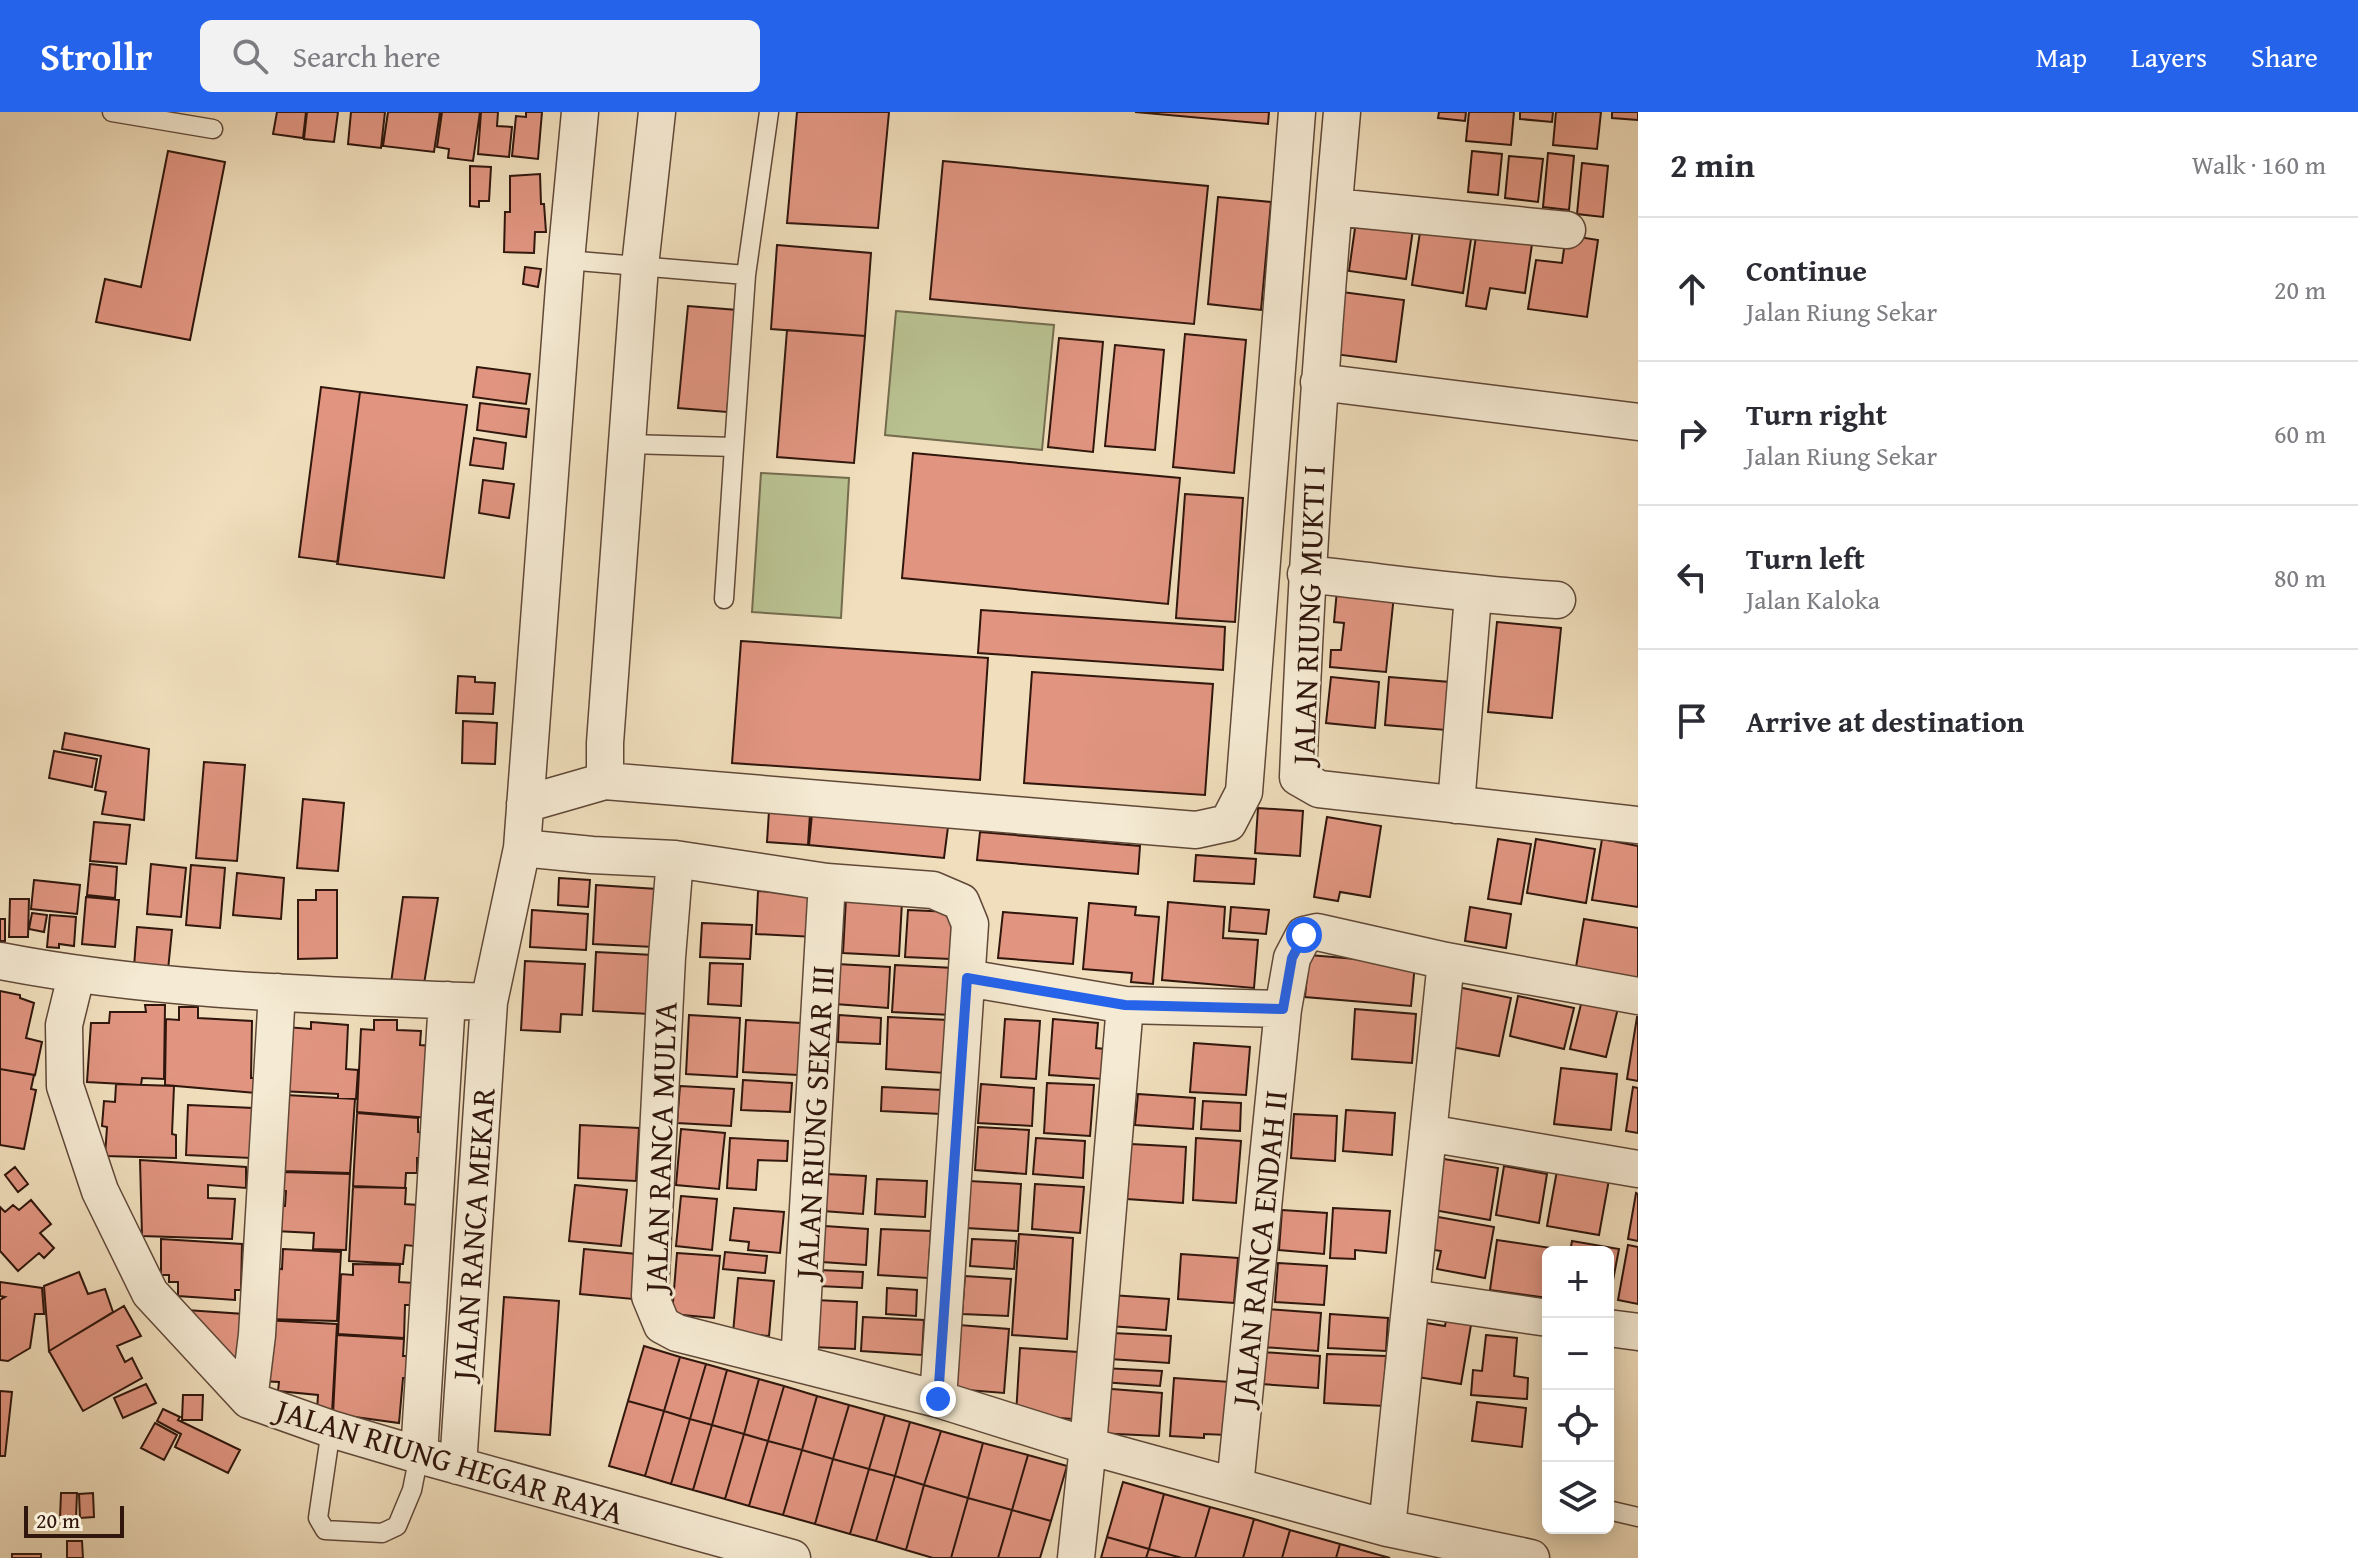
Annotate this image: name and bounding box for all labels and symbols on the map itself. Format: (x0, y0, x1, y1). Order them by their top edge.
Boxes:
street label: JALAN RIUNG MUKTI I (1279, 464, 1337, 769)
route start (1286, 917, 1322, 953)
street label: JALAN RIUNG SEKAR III (782, 964, 846, 1284)
street label: JALAN RANCA MULYA (631, 1000, 689, 1297)
street label: JALAN RANCA MEKAR (439, 1085, 507, 1386)
street label: JALAN RANCA ENDAH II (1219, 1088, 1299, 1412)
route end (920, 1381, 956, 1417)
street label: JALAN RIUNG HEGAR RAYA (267, 1385, 630, 1536)
scale bar (24, 1502, 124, 1538)

